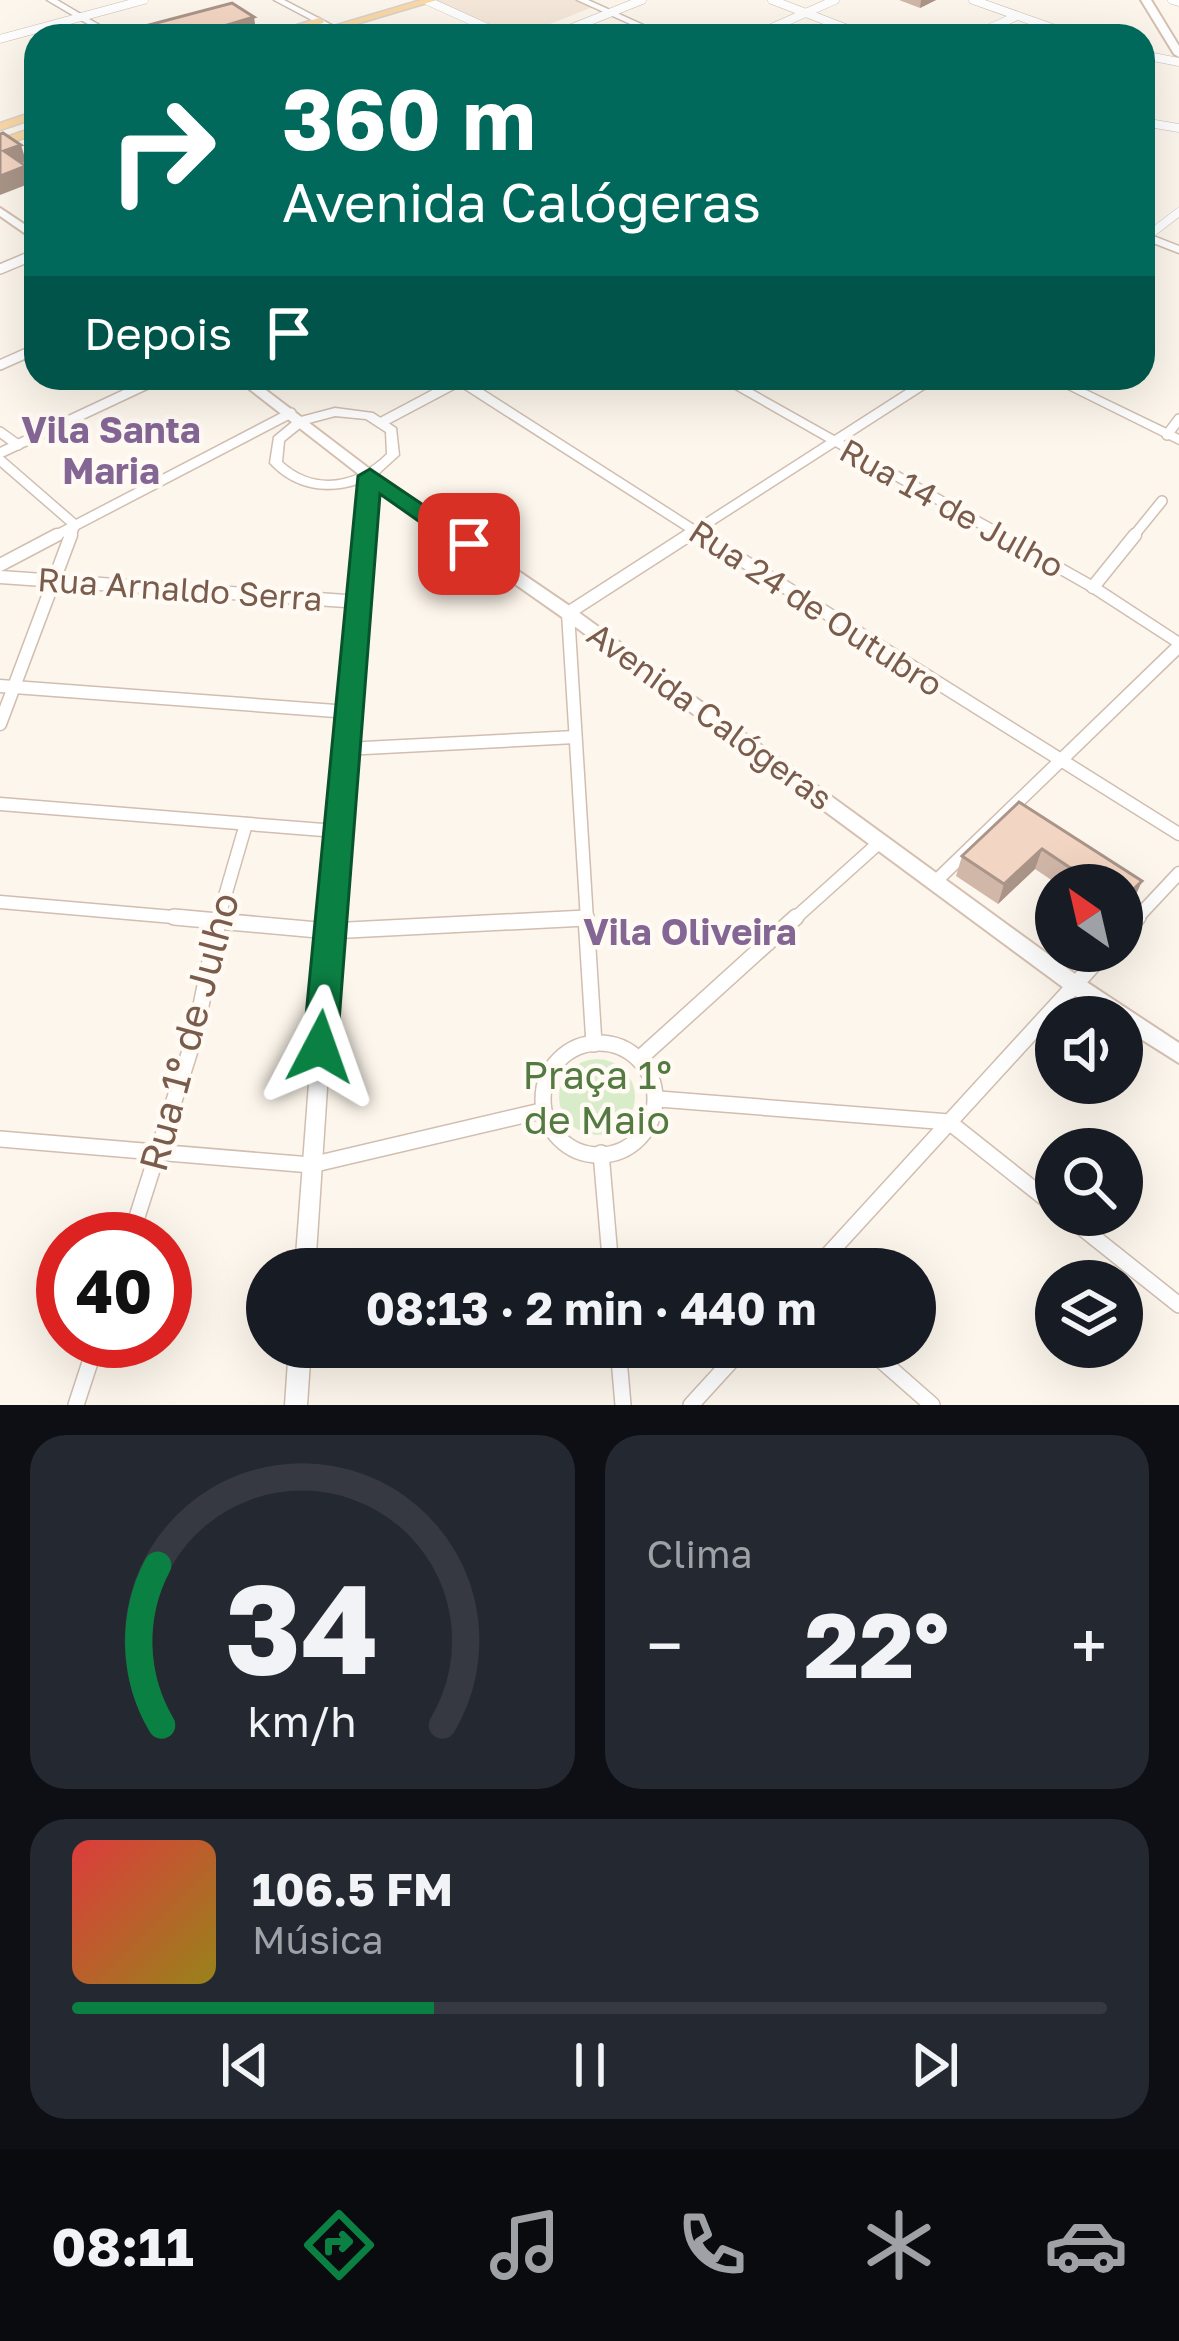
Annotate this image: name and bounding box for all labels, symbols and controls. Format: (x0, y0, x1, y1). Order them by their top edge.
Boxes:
text: 360 m (282, 68, 536, 168)
icon: right (84, 72, 240, 228)
text: Avenida Calógeras (282, 169, 761, 234)
icon: arrive (256, 300, 322, 366)
text: Depois (84, 306, 232, 360)
district label: Vila Santa Maria (21, 408, 201, 492)
street label: Rua 14 de Julho (834, 430, 1071, 585)
pin (418, 493, 520, 595)
icon: arrive (436, 511, 502, 577)
street label: Rua 24 de Outubro (682, 511, 950, 704)
street label: Rua Arnaldo Serra (36, 559, 324, 618)
street label: Avenida Calógeras (580, 614, 840, 817)
north arrow (1035, 864, 1143, 972)
map controls (1035, 864, 1143, 1368)
street label: Rua 1º de Julho (129, 888, 248, 1176)
district label: Vila Oliveira (583, 910, 797, 953)
position arrow (257, 984, 383, 1110)
button: sound (1035, 996, 1143, 1104)
park label: Praça 1º de Maio (522, 1051, 672, 1143)
button: search (1035, 1128, 1143, 1236)
speed limit sign: 40 (36, 1212, 192, 1368)
button: layers (1035, 1260, 1143, 1368)
text: 08:13 · 2 min · 440 m (366, 1281, 816, 1335)
text: Clima (647, 1530, 753, 1577)
text: 34 (225, 1552, 379, 1701)
text: 22° (804, 1590, 949, 1698)
text: − (647, 1605, 683, 1685)
text: + (1071, 1605, 1107, 1685)
text: km/h (248, 1695, 357, 1746)
text: 106.5 FM (252, 1862, 453, 1916)
text: Música (252, 1916, 384, 1963)
icon: previous (212, 2032, 278, 2098)
icon: pause (557, 2032, 623, 2098)
icon: next (902, 2032, 968, 2098)
icon: directions (297, 2203, 381, 2287)
icon: music (483, 2203, 567, 2287)
icon: phone (670, 2203, 754, 2287)
icon: climate (857, 2203, 941, 2287)
icon: car (1044, 2203, 1128, 2287)
text: 08:11 (51, 2213, 194, 2278)

